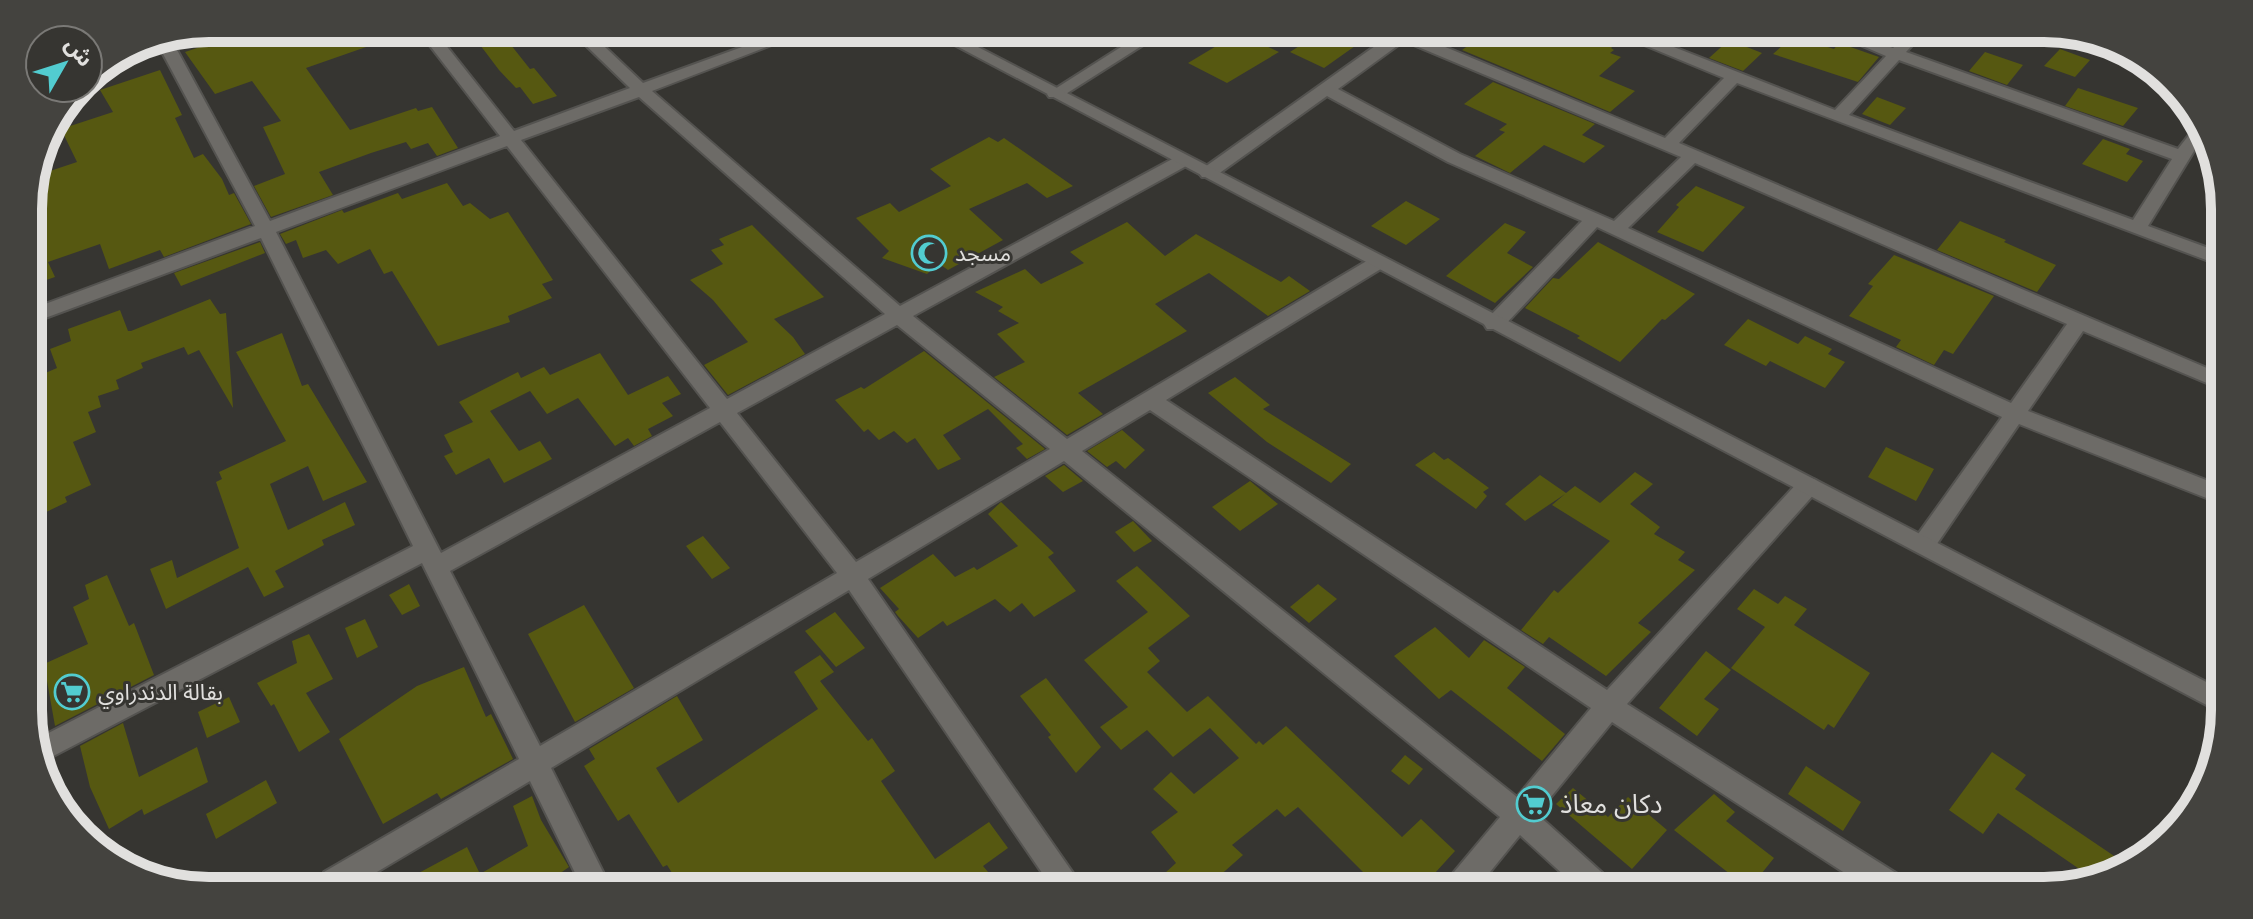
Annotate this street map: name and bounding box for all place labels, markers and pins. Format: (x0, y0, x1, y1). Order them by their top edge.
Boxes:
mosque icon: مسجد (910, 234, 948, 272)
place label: مسجد (955, 237, 1011, 267)
supermarket icon: بقالة الدندراوي (53, 673, 91, 711)
place label: بقالة الدندراوي (98, 676, 223, 709)
supermarket icon: دكان معاذ (1515, 785, 1553, 823)
place label: دكان معاذ (1560, 785, 1662, 821)

